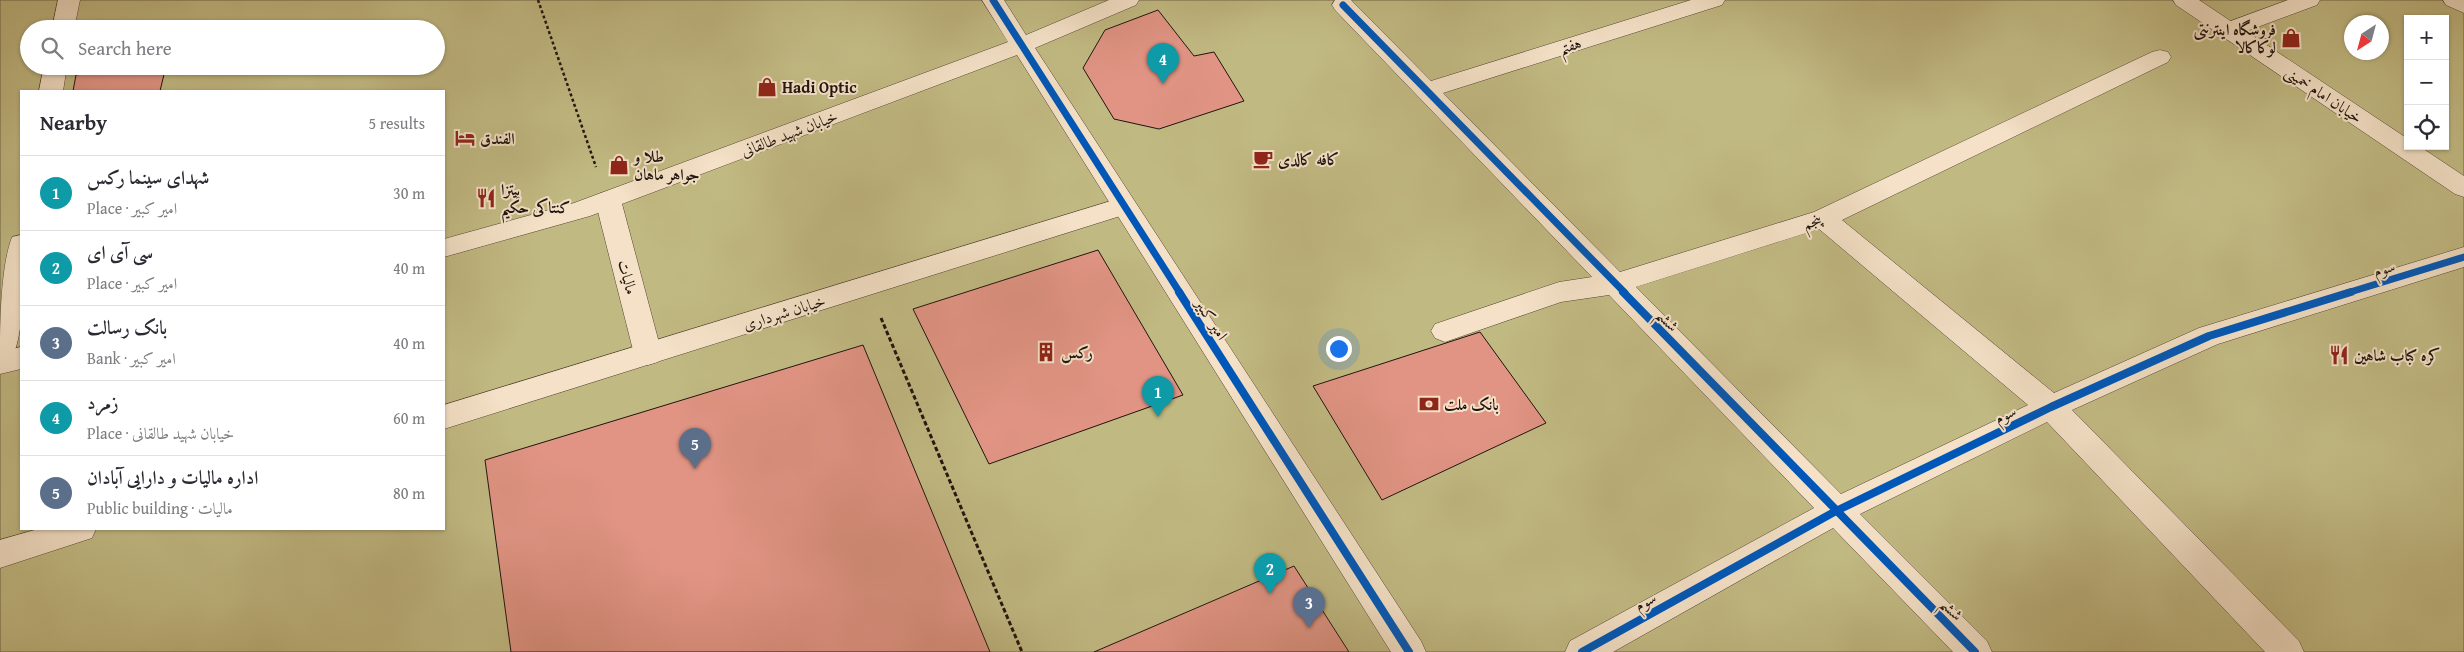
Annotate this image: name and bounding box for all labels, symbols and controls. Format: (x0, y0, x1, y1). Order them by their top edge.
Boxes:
north arrow (2344, 15, 2389, 60)
map controls (2404, 15, 2449, 150)
button: + (2404, 15, 2449, 60)
place label: فروشگاه اینترنتی لوکاکالا (2193, 17, 2276, 59)
search box (20, 20, 445, 75)
shop icon: فروشگاه اینترنتی لوکاکالا (2280, 27, 2302, 49)
street label: هفتم (1556, 30, 1586, 65)
icon: search (38, 34, 66, 62)
text: Search here (78, 34, 172, 62)
pin: 4 (1147, 43, 1179, 84)
street label: خیابان امام خمینی (2279, 59, 2368, 131)
button: − (2404, 60, 2449, 105)
place label: Hadi Optic (782, 75, 857, 99)
shop icon: Hadi Optic (756, 76, 778, 98)
street label: خیابان شهيد طالقانی (737, 103, 841, 163)
button: locate (2404, 105, 2449, 150)
text: Nearby (40, 107, 107, 138)
text: 5 results (368, 111, 425, 135)
place label: الفندق (480, 126, 515, 150)
hotel icon: الفندق (454, 127, 476, 149)
place label: طلا و جواهر ماهان (632, 144, 700, 186)
place label: کافه کالدی (1278, 147, 1339, 171)
cafe icon: کافه کالدی (1252, 148, 1274, 170)
shop icon: طلا و جواهر ماهان (608, 154, 630, 176)
text: شهدای سینما رکس (87, 163, 209, 191)
place label: پیتزا کنتاکی حکیم (501, 177, 570, 224)
text: 1 (52, 181, 60, 205)
text: 30 m (393, 181, 425, 205)
restaurant icon: پیتزا کنتاکی حکیم (475, 187, 497, 209)
text: Place · امیر کبیر (87, 196, 177, 220)
street label: پنجم (1799, 206, 1828, 239)
text: سی آی ای (87, 238, 153, 266)
street label: سوم (2370, 253, 2399, 286)
text: 2 (52, 256, 60, 280)
text: 40 m (393, 256, 425, 280)
street label: مالیات (612, 257, 644, 297)
text: Place · امیر کبیر (87, 271, 177, 295)
street label: خیابان شهرداری (740, 288, 828, 336)
street label: امیر کبیر (1189, 292, 1234, 345)
street label: ششم (1647, 303, 1685, 341)
text: بانک رسالت (87, 313, 167, 341)
text: 3 (52, 331, 60, 355)
text: 40 m (393, 331, 425, 355)
your location (1326, 336, 1352, 362)
place label: رکس (1061, 340, 1093, 364)
building icon: رکس (1035, 341, 1057, 363)
place label: کره کباب شاهین (2354, 343, 2440, 367)
restaurant icon: کره کباب شاهین (2328, 344, 2350, 366)
text: Bank · امیر کبیر (87, 346, 176, 370)
pin: 1 (1142, 376, 1174, 417)
text: زمرد (87, 388, 119, 416)
place label: بانک ملت (1444, 392, 1499, 416)
bank icon: بانک ملت (1418, 393, 1440, 415)
street label: سوم (1990, 398, 2021, 432)
text: 4 (52, 406, 60, 430)
text: 60 m (393, 406, 425, 430)
text: Place · خیابان شهيد طالقانی (87, 421, 234, 445)
pin: 5 (679, 428, 711, 469)
text: اداره مالیات و دارایی آبادان (87, 463, 258, 491)
text: 5 (52, 481, 60, 505)
text: 80 m (393, 481, 425, 505)
text: Public building · مالیات (87, 496, 233, 520)
pin: 2 (1254, 553, 1286, 594)
street label: سوم (1630, 585, 1662, 619)
pin: 3 (1293, 587, 1325, 628)
street label: ششم (1931, 592, 1969, 630)

